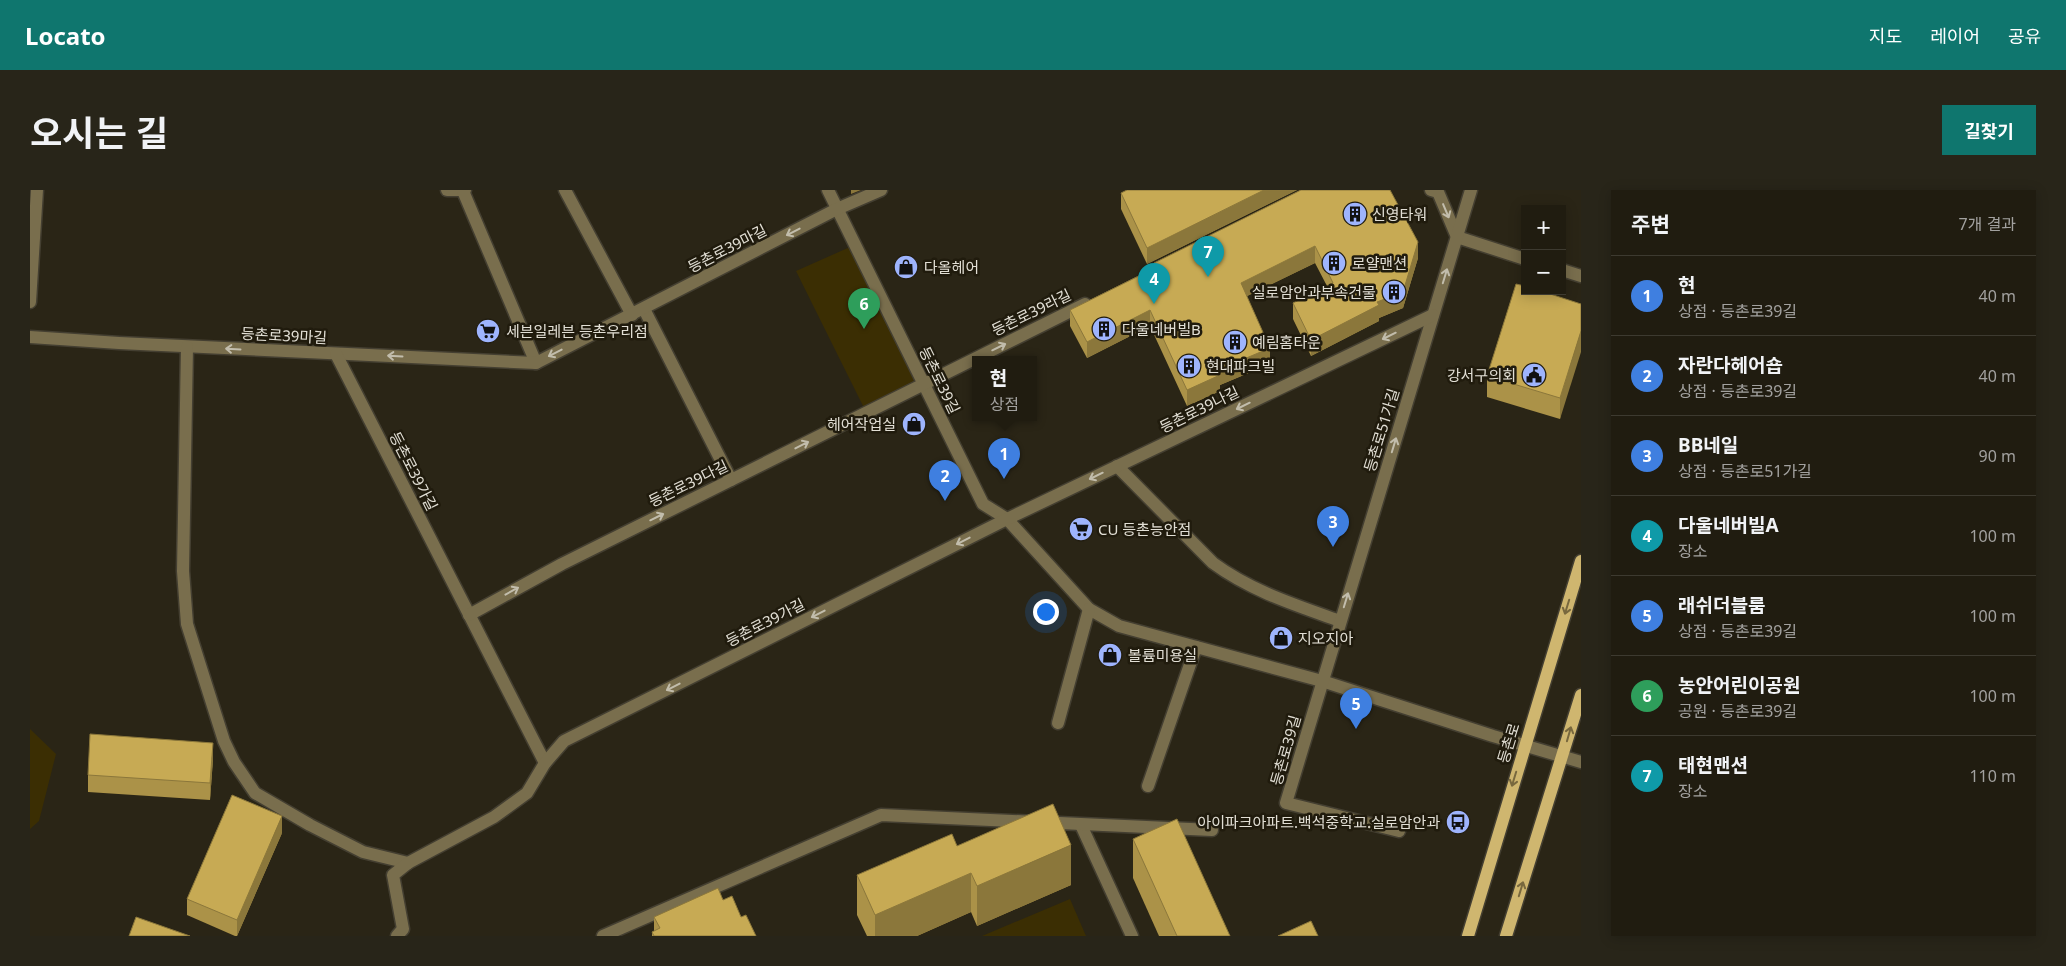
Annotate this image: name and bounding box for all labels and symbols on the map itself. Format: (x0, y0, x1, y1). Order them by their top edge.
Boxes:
building icon: 신영타워 (1342, 201, 1368, 227)
one-way arrow (1441, 203, 1451, 218)
place label: 신영타워 (1372, 204, 1427, 224)
street label: 등촌로39마길 (684, 220, 770, 276)
one-way arrow (786, 227, 801, 237)
pin: 7 (1192, 236, 1224, 277)
building icon: 로얄맨션 (1321, 250, 1347, 276)
place label: 로얄맨션 (1352, 253, 1407, 273)
shop icon: 다올헤어 (893, 254, 919, 280)
place label: 다올헤어 (924, 257, 979, 277)
pin: 4 (1138, 263, 1170, 304)
one-way arrow (1441, 269, 1450, 285)
building icon: 실로암안과부속건물 (1381, 279, 1407, 305)
place label: 실로암안과부속건물 (1252, 282, 1376, 302)
street label: 등촌로39라길 (988, 284, 1074, 340)
pin: 6 (848, 288, 880, 329)
building icon: 다울네버빌B (1091, 316, 1117, 342)
supermarket icon: 세븐일레븐 등촌우리점 (475, 318, 501, 344)
place label: 다울네버빌B (1122, 319, 1201, 339)
place label: 세븐일레븐 등촌우리점 (506, 321, 648, 341)
street label: 등촌로39마길 (240, 323, 328, 347)
building icon: 예림홈타운 (1222, 329, 1248, 355)
place label: 예림홈타운 (1252, 332, 1321, 352)
one-way arrow (1382, 332, 1397, 341)
one-way arrow (991, 342, 1006, 352)
street label: 등촌로39길 (915, 343, 965, 417)
one-way arrow (225, 344, 241, 353)
one-way arrow (548, 349, 563, 358)
one-way arrow (387, 352, 403, 361)
building icon: 현대파크빌 (1176, 353, 1202, 379)
place label: 현대파크빌 (1206, 356, 1275, 376)
public building icon: 강서구의회 (1521, 362, 1547, 388)
place label: 강서구의회 (1447, 365, 1516, 385)
street label: 등촌로39나길 (1156, 381, 1242, 437)
street label: 등촌로51가길 (1359, 386, 1403, 474)
one-way arrow (1236, 402, 1251, 411)
shop icon: 헤어작업실 (901, 411, 927, 437)
place label: 헤어작업실 (827, 414, 896, 434)
street label: 등촌로39가길 (386, 428, 442, 514)
one-way arrow (1389, 437, 1399, 453)
pin: 1 (988, 438, 1020, 479)
one-way arrow (794, 440, 809, 449)
street label: 등촌로39다길 (645, 455, 731, 511)
pin: 2 (929, 460, 961, 501)
one-way arrow (1089, 472, 1104, 482)
pin: 3 (1317, 506, 1349, 547)
one-way arrow (649, 512, 664, 522)
supermarket icon: CU 등촌능안점 (1068, 516, 1094, 542)
place label: CU 등촌능안점 (1098, 519, 1191, 539)
one-way arrow (956, 537, 971, 546)
one-way arrow (504, 586, 519, 596)
one-way arrow (1342, 593, 1352, 609)
street label: 등촌로39가길 (722, 594, 808, 650)
your location (1033, 599, 1059, 625)
one-way arrow (1561, 599, 1571, 615)
one-way arrow (811, 610, 826, 619)
shop icon: 지오지아 (1268, 625, 1294, 651)
place label: 지오지아 (1298, 628, 1353, 648)
shop icon: 볼륨미용실 (1097, 642, 1123, 668)
place label: 볼륨미용실 (1128, 645, 1197, 665)
one-way arrow (665, 682, 680, 692)
pin: 5 (1340, 688, 1372, 729)
street label: 등촌로39길 (1265, 712, 1305, 788)
street label: 등촌로 (1492, 720, 1524, 766)
one-way arrow (1565, 727, 1575, 743)
one-way arrow (1509, 771, 1519, 787)
bus stop icon: 아이파크아파트.백석중학교.실로암안과 (1445, 809, 1471, 835)
place label: 아이파크아파트.백석중학교.실로암안과 (1197, 812, 1440, 832)
one-way arrow (1517, 882, 1526, 898)

